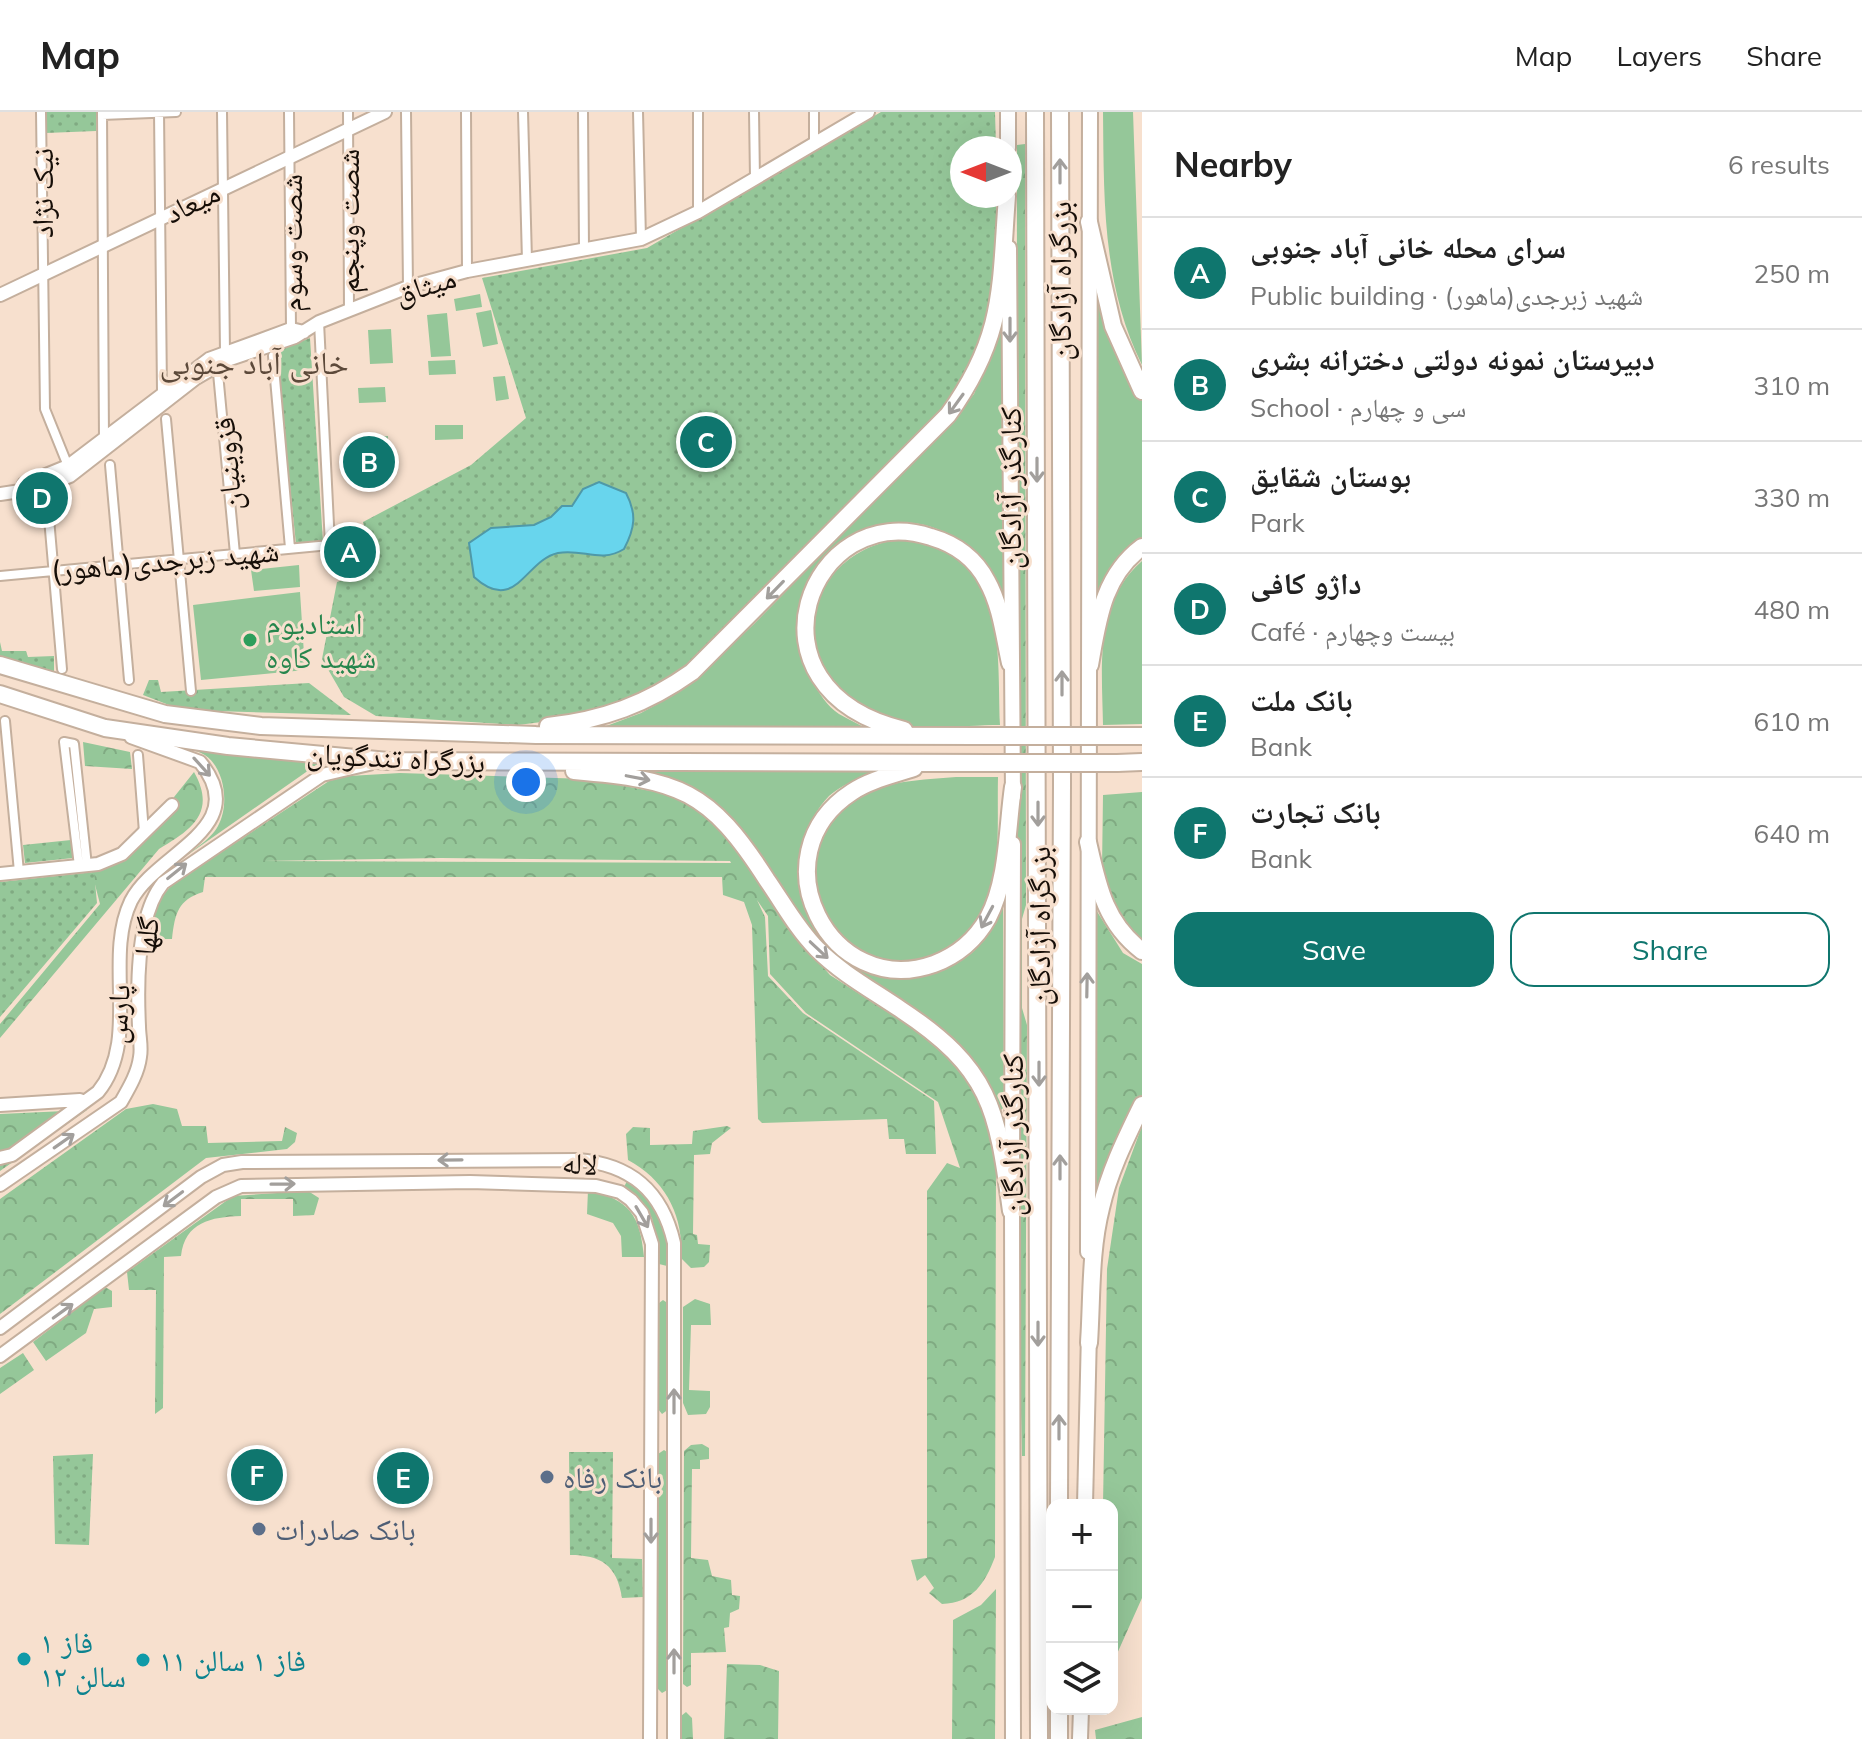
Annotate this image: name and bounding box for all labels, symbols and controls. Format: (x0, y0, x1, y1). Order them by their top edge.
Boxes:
text: Map (40, 31, 120, 79)
text: Map (1515, 38, 1572, 73)
text: Layers (1616, 38, 1702, 73)
text: Share (1746, 38, 1822, 73)
north arrow (950, 136, 1022, 208)
text: Nearby (1174, 143, 1292, 186)
street label: نیک نژاد (23, 148, 61, 238)
text: 6 results (1728, 148, 1830, 181)
street label: شصت وپنجم (329, 149, 369, 293)
one-way arrow (1052, 158, 1068, 185)
street label: میعاد (158, 172, 226, 232)
street label: شصت وسوم (272, 174, 311, 312)
street label: بزرگراه آزادگان (1041, 201, 1079, 361)
text: سرای محله خانی آباد جنوبی (1250, 228, 1566, 266)
text: A (1190, 257, 1210, 290)
text: 250 m (1754, 257, 1830, 290)
street label: میثاق (390, 258, 460, 312)
text: Public building · شهید زبرجدی(ماهور) (1250, 279, 1643, 312)
one-way arrow (1002, 316, 1018, 343)
text: دبیرستان نمونه دولتی دخترانه بشری (1250, 340, 1655, 378)
district label: خانی آباد جنوبی (159, 342, 349, 383)
text: B (1191, 369, 1209, 402)
text: 310 m (1754, 369, 1830, 402)
text: School · سی و چهارم (1250, 391, 1466, 424)
one-way arrow (948, 392, 964, 414)
street label: کنارگذر آزادگان (991, 407, 1029, 569)
pin: C (680, 412, 732, 472)
street label: قزوینیان (204, 416, 250, 512)
pin: B (343, 432, 395, 492)
one-way arrow (1029, 456, 1045, 483)
text: بوستان شقایق (1250, 457, 1411, 495)
pin: D (16, 468, 68, 528)
text: C (1191, 481, 1209, 514)
text: 330 m (1754, 481, 1830, 514)
text: Park (1250, 506, 1305, 539)
pin: A (324, 522, 376, 582)
street label: شهید زبرجدی(ماهور) (49, 531, 281, 589)
text: داژو کافی (1250, 564, 1361, 602)
one-way arrow (766, 580, 785, 600)
text: D (1190, 593, 1210, 626)
text: 480 m (1754, 593, 1830, 626)
place label: استادیوم شهید کاوه (266, 604, 376, 676)
text: Café · بیست وچهارم (1250, 615, 1455, 648)
marker: استادیوم شهید کاوه (241, 631, 259, 649)
one-way arrow (1054, 670, 1070, 697)
text: بانک ملت (1250, 681, 1352, 719)
text: E (1192, 705, 1208, 738)
text: 610 m (1754, 705, 1830, 738)
text: Bank (1250, 730, 1312, 763)
street label: بزرگراه تندگویان (306, 733, 486, 781)
one-way arrow (192, 757, 211, 777)
your location (506, 762, 546, 802)
one-way arrow (625, 771, 650, 786)
text: بانک تجارت (1250, 793, 1381, 831)
one-way arrow (1030, 800, 1046, 827)
text: F (1193, 817, 1207, 850)
text: 640 m (1754, 817, 1830, 850)
text: Bank (1250, 842, 1312, 875)
street label: بزرگراه آزادگان (1020, 846, 1058, 1006)
one-way arrow (166, 862, 187, 880)
one-way arrow (978, 905, 994, 929)
button: Save (1174, 912, 1494, 987)
button: Share (1510, 912, 1830, 987)
street label: گلها (125, 914, 167, 958)
one-way arrow (809, 940, 828, 959)
one-way arrow (1079, 972, 1094, 999)
street label: پارس (96, 983, 138, 1045)
street label: کنارگذر آزادگان (993, 1054, 1031, 1216)
one-way arrow (1031, 1060, 1047, 1087)
one-way arrow (53, 1132, 75, 1149)
street label: لاله (561, 1143, 599, 1183)
one-way arrow (437, 1152, 464, 1167)
one-way arrow (1052, 1154, 1068, 1181)
one-way arrow (269, 1176, 296, 1192)
one-way arrow (163, 1190, 184, 1207)
one-way arrow (634, 1205, 650, 1228)
one-way arrow (52, 1302, 73, 1319)
one-way arrow (1030, 1320, 1046, 1347)
one-way arrow (666, 1388, 682, 1415)
one-way arrow (1051, 1414, 1067, 1441)
pin: F (231, 1445, 283, 1505)
pin: E (377, 1448, 429, 1508)
place label: بانک رفاه (563, 1458, 662, 1496)
marker: بانک رفاه (538, 1468, 556, 1486)
map controls (1046, 1499, 1118, 1715)
button: + (1046, 1499, 1118, 1571)
place label: بانک صادرات (275, 1510, 416, 1548)
one-way arrow (643, 1517, 659, 1544)
marker: بانک صادرات (250, 1520, 268, 1538)
button: − (1046, 1571, 1118, 1643)
place label: فاز ۱ سالن ۱۲ (40, 1623, 126, 1695)
place label: فاز ۱ سالن ۱۱ (159, 1641, 306, 1679)
button: layers (1046, 1643, 1118, 1715)
one-way arrow (666, 1648, 682, 1675)
marker: فاز ۱ سالن ۱۲ (15, 1650, 33, 1668)
marker: فاز ۱ سالن ۱۱ (134, 1651, 152, 1669)

